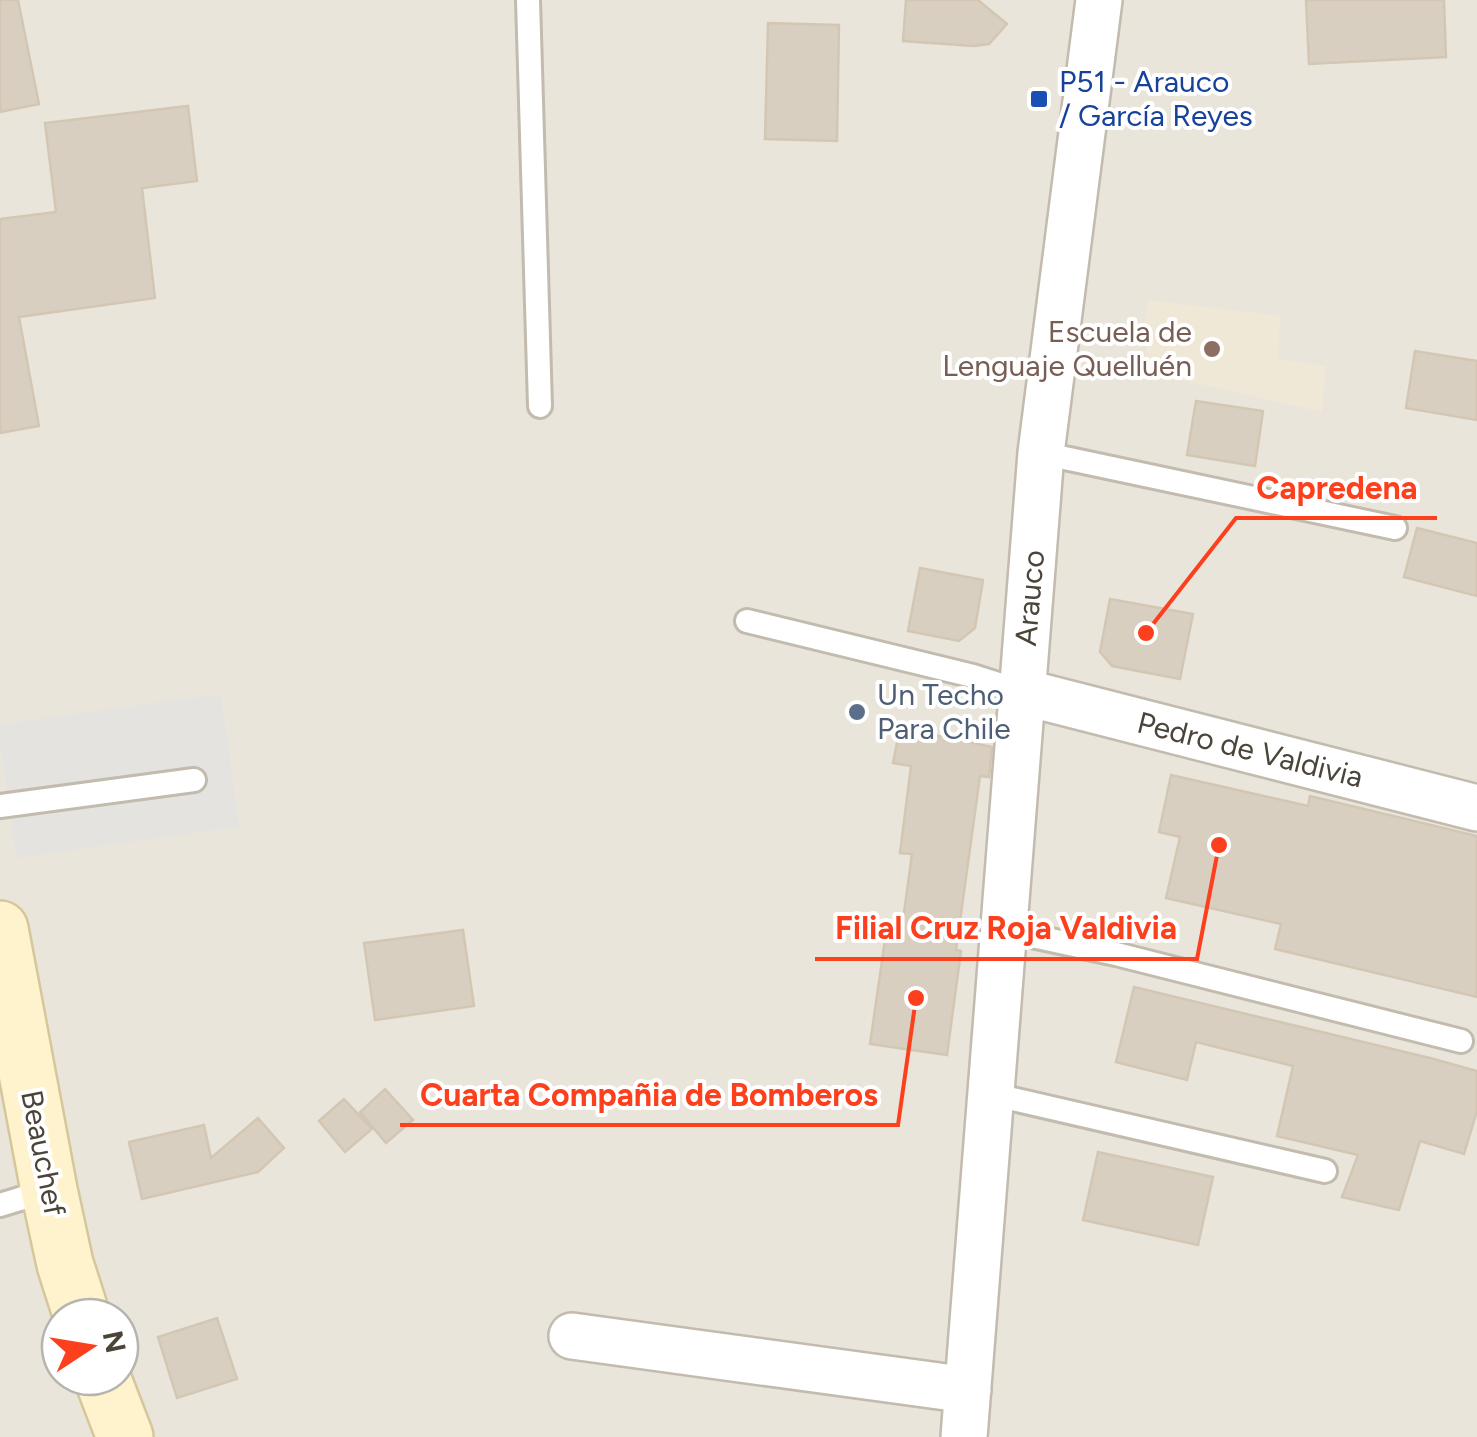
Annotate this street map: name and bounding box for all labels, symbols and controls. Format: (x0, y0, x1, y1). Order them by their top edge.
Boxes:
place label: P51 - Arauco / García Reyes (1059, 63, 1253, 134)
marker: P51 - Arauco / García Reyes (1028, 88, 1050, 110)
place label: Escuela de Lenguaje Quelluén (942, 313, 1192, 384)
marker: Escuela de Lenguaje Quelluén (1201, 338, 1223, 360)
callout: Capredena (1236, 456, 1437, 518)
text: Capredena (1256, 469, 1418, 507)
street label: Arauco (1007, 548, 1052, 647)
place label: Un Techo Para Chile (877, 676, 1011, 747)
marker: Un Techo Para Chile (846, 701, 868, 723)
street label: Pedro de Valdivia (1133, 704, 1367, 795)
callout: Filial Cruz Roja Valdivia (815, 897, 1197, 959)
text: Filial Cruz Roja Valdivia (835, 909, 1177, 947)
callout: Cuarta Compañia de Bomberos (400, 1063, 898, 1125)
text: Cuarta Compañia de Bomberos (420, 1076, 878, 1114)
street label: Beauchef (13, 1087, 74, 1219)
north arrow (40, 1297, 140, 1397)
text: N (96, 1328, 133, 1356)

